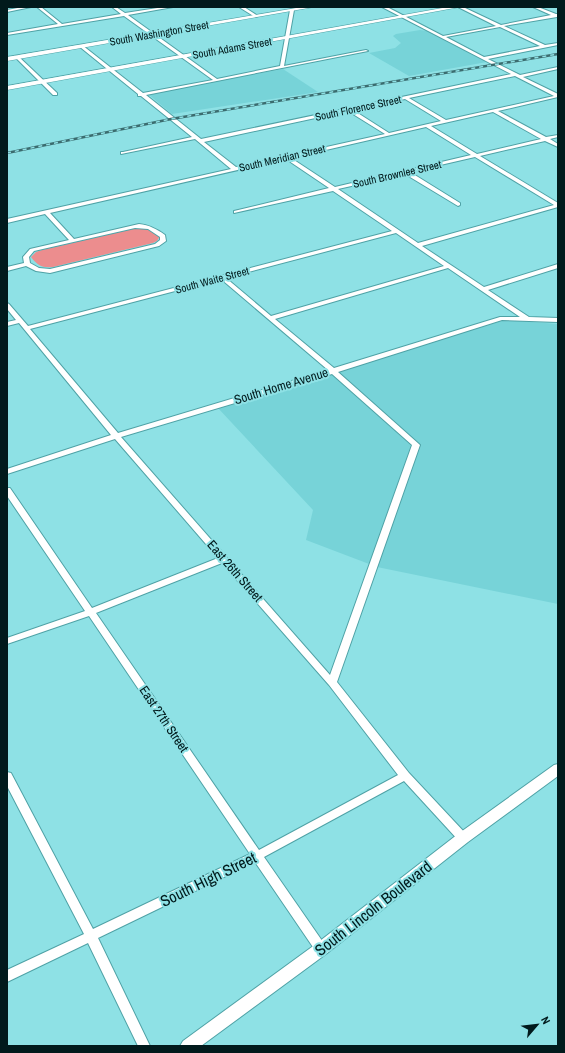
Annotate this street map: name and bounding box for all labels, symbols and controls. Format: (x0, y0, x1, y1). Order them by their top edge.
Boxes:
street label: South Washington Street (108, 17, 210, 49)
street label: South Adams Street (191, 34, 273, 62)
street label: South Florence Street (314, 92, 403, 124)
street label: South Meridian Street (237, 141, 327, 175)
street label: South Brownlee Street (351, 157, 443, 191)
street label: South Waite Street (174, 263, 251, 297)
street label: South Home Avenue (232, 364, 330, 408)
street label: East 26th Street (204, 537, 267, 605)
street label: East 27th Street (136, 683, 192, 755)
street label: South High Street (156, 846, 260, 912)
street label: South Lincoln Boulevard (310, 855, 436, 961)
north arrow (517, 1005, 557, 1045)
text: N (538, 1014, 554, 1026)

